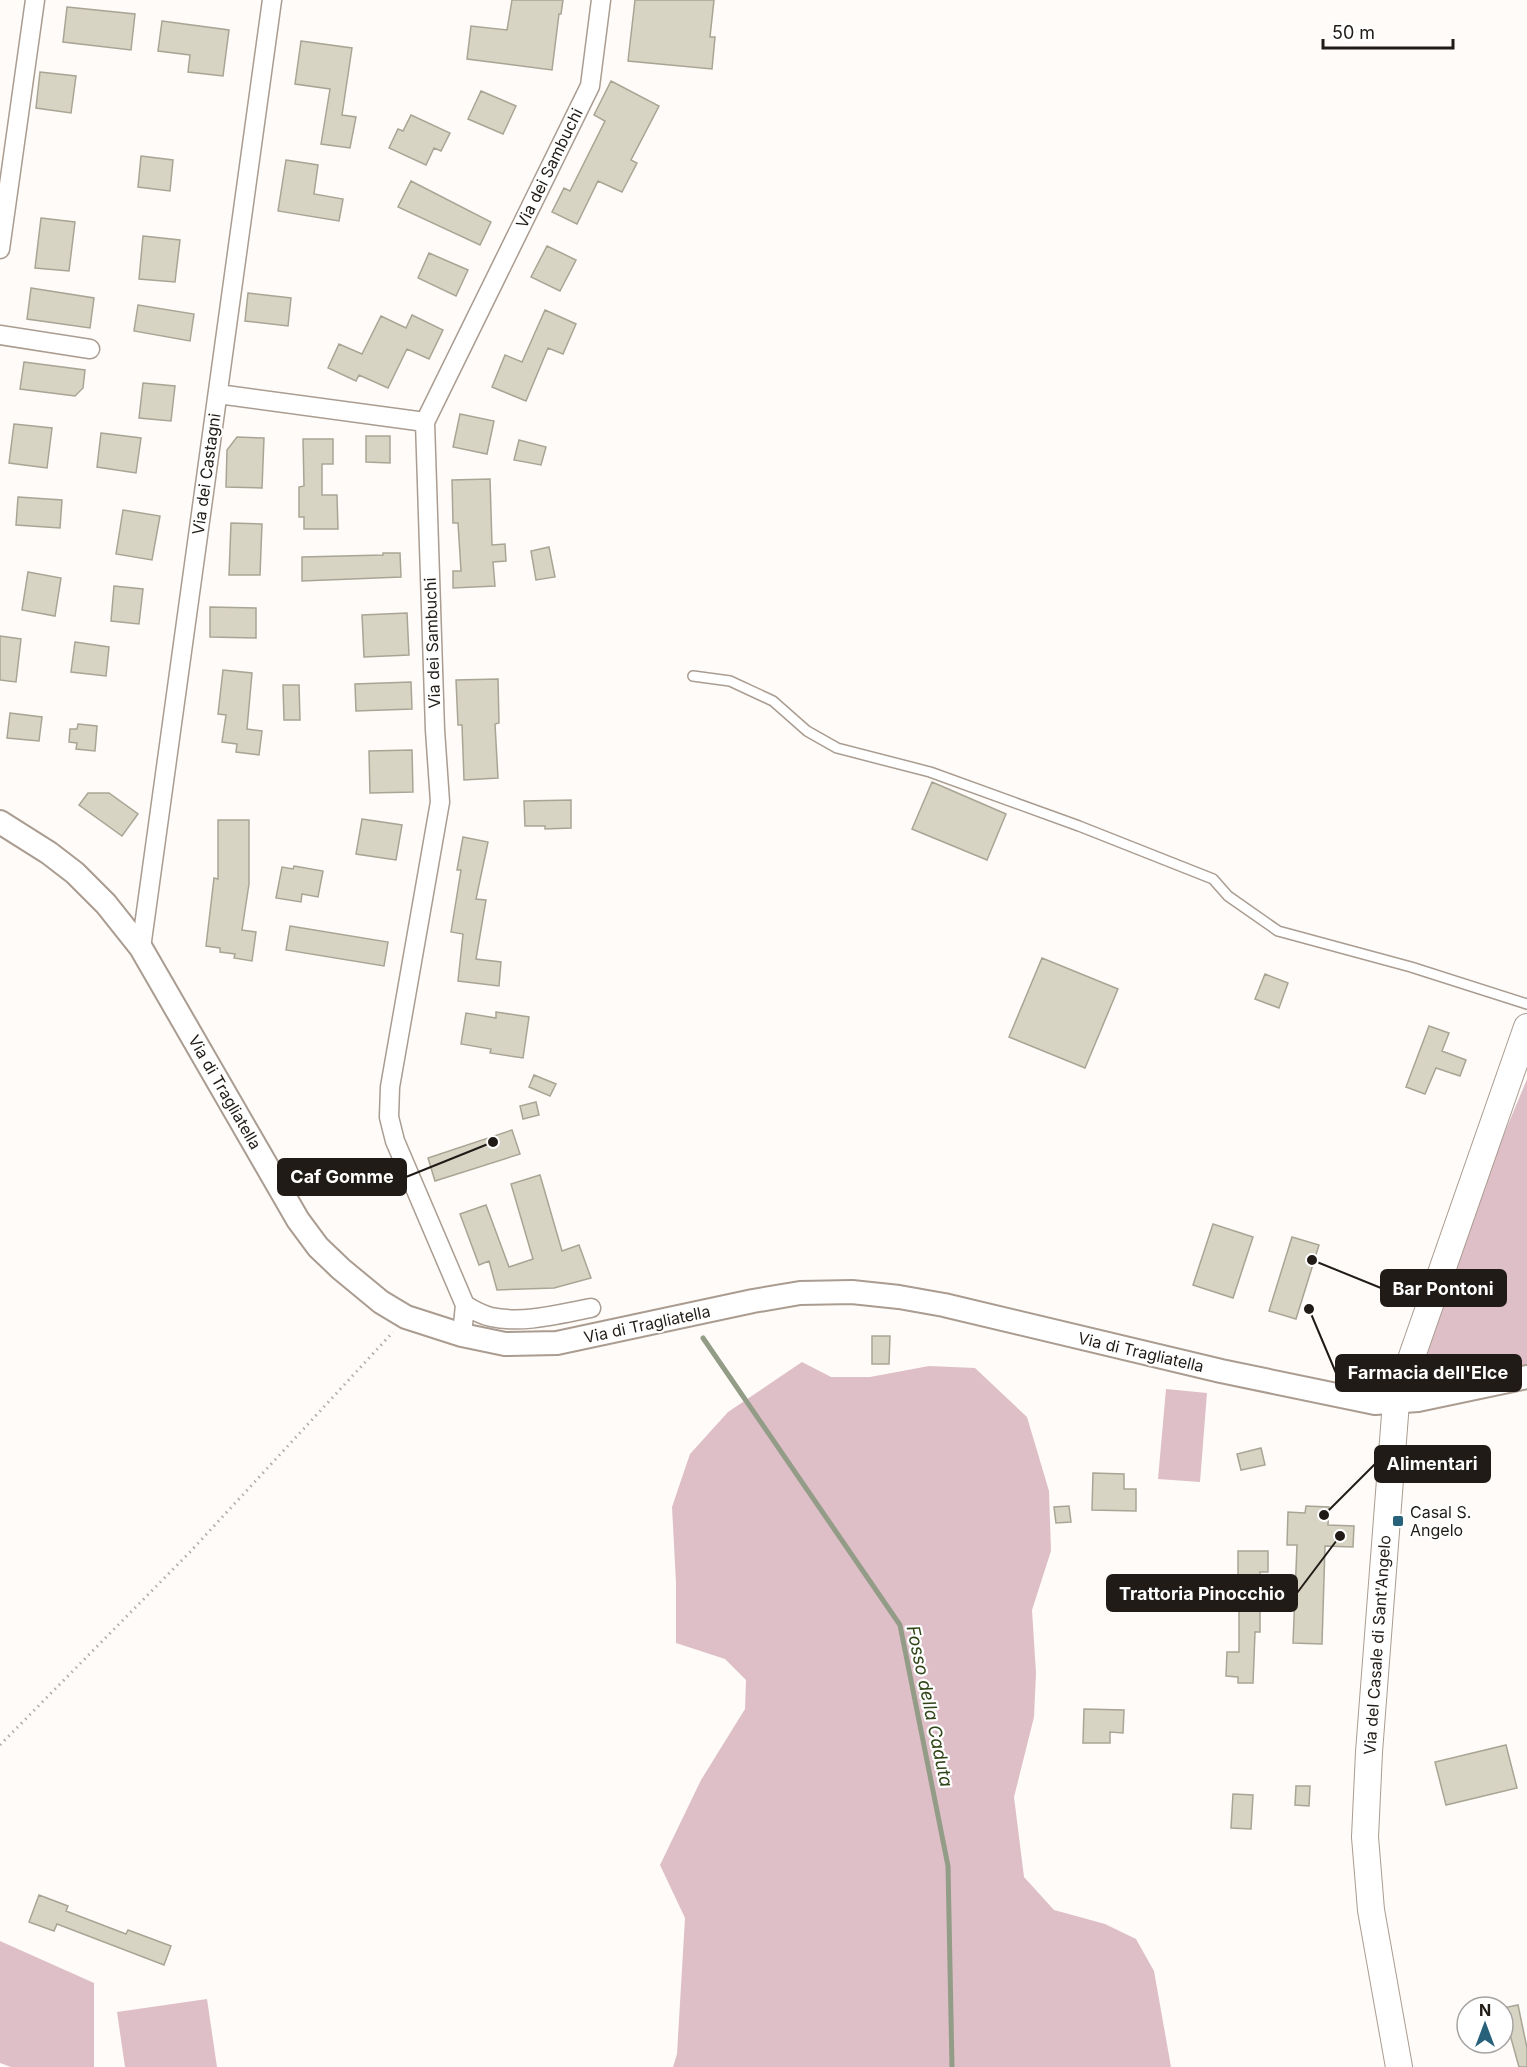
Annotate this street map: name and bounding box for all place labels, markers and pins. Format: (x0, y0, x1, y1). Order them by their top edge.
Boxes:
callout: Caf Gomme (278, 1159, 406, 1195)
callout: Bar Pontoni (1381, 1270, 1506, 1306)
callout: Farmacia dell'Elce (1336, 1355, 1521, 1391)
callout: Alimentari (1375, 1446, 1490, 1482)
place label: Casal S. Angelo (1410, 1502, 1471, 1540)
marker: Casal S. Angelo (1391, 1514, 1405, 1528)
callout: Trattoria Pinocchio (1107, 1575, 1297, 1611)

